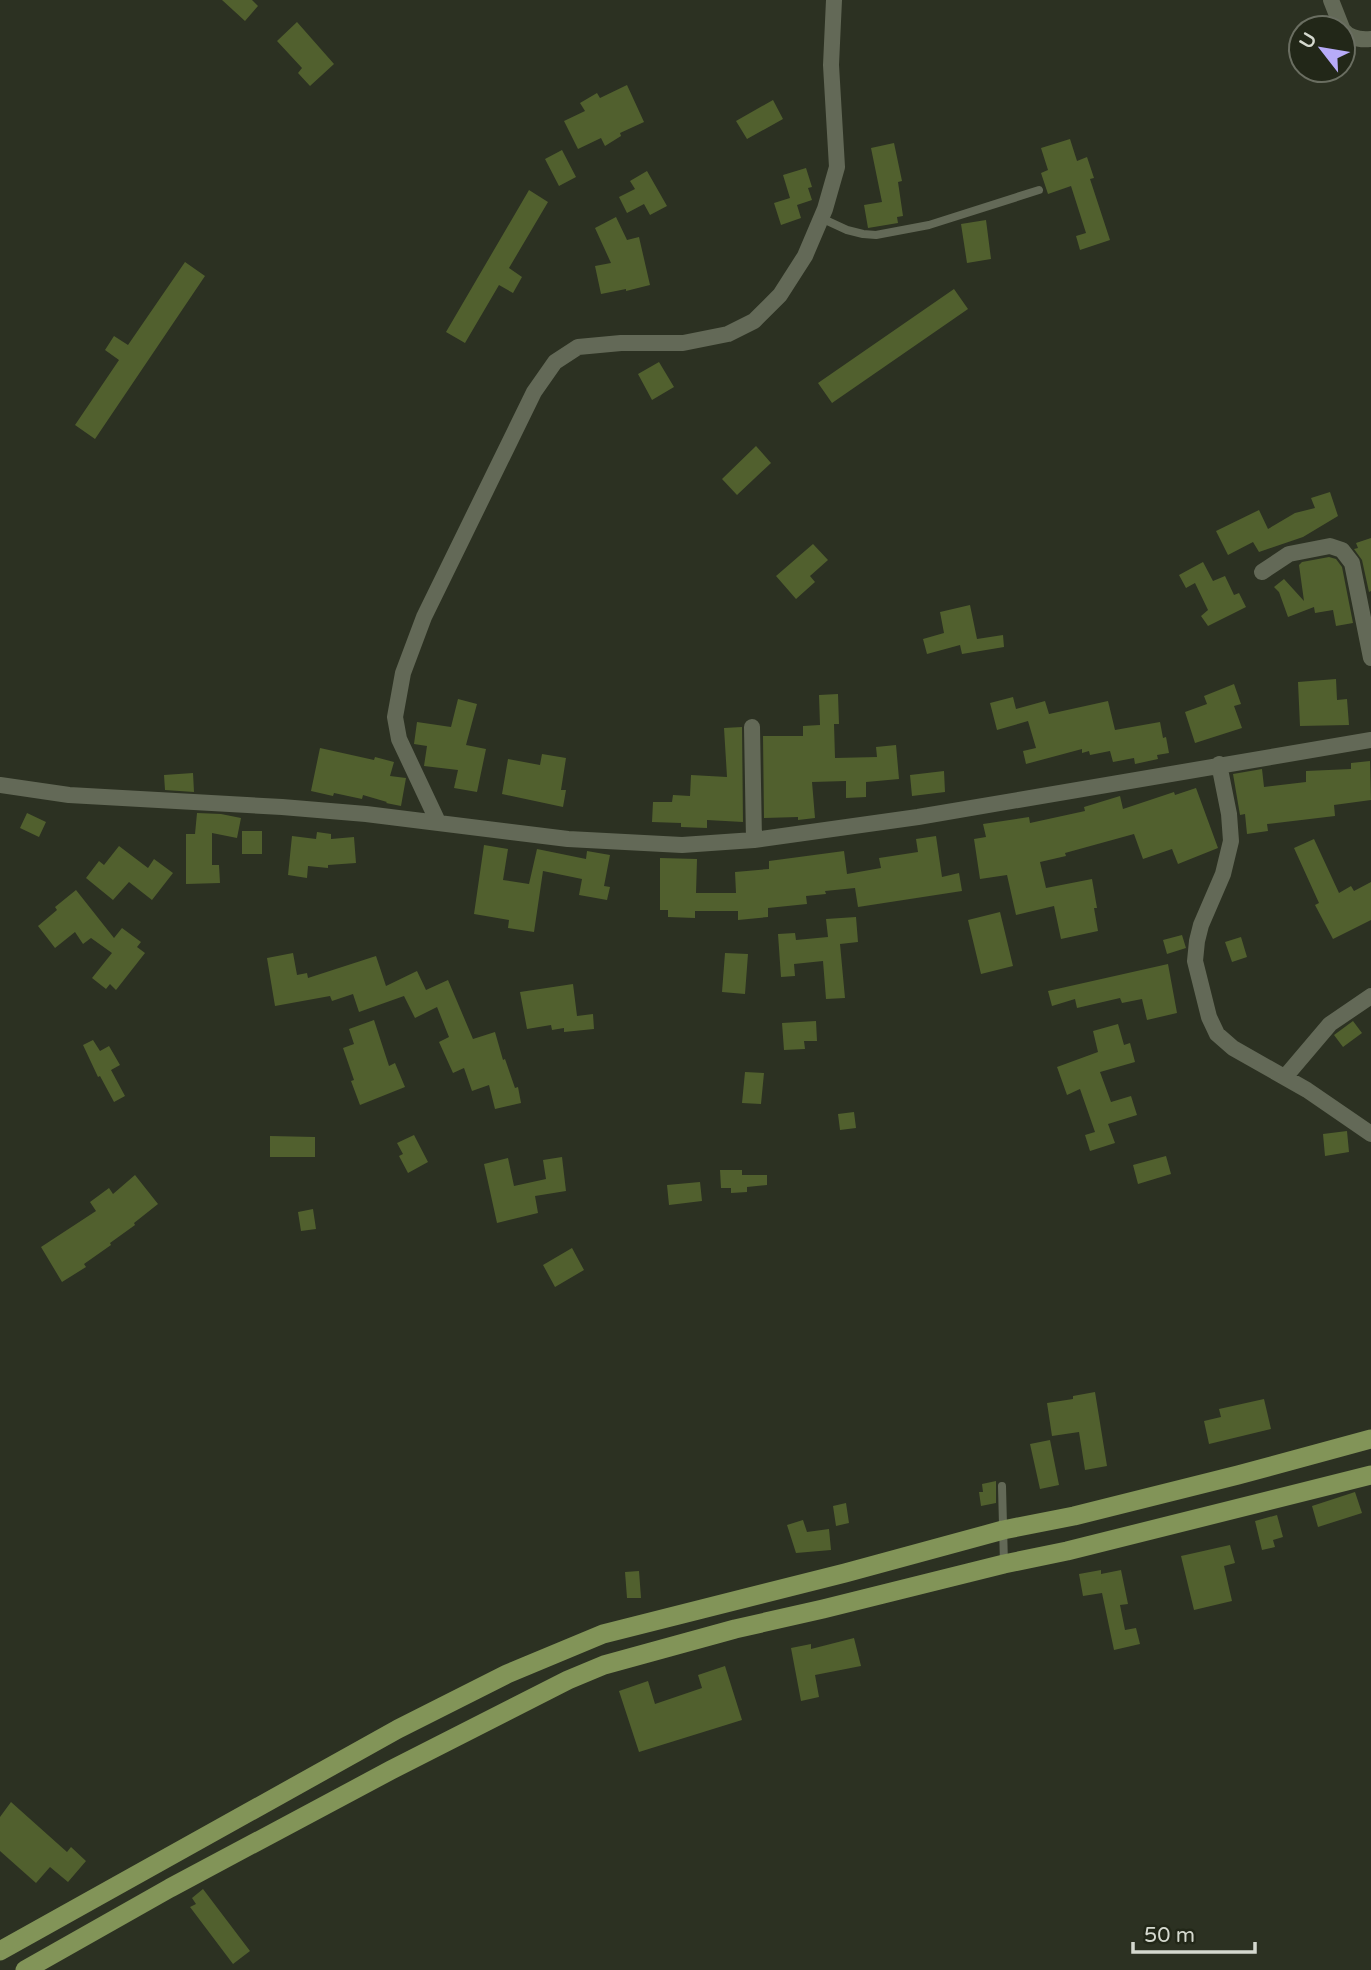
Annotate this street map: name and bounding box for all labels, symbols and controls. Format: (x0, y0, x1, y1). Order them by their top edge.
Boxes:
north arrow (1287, 14, 1357, 84)
text: U (1295, 29, 1321, 53)
scale bar (1133, 1910, 1256, 1954)
text: 50 m (1144, 1923, 1195, 1948)

